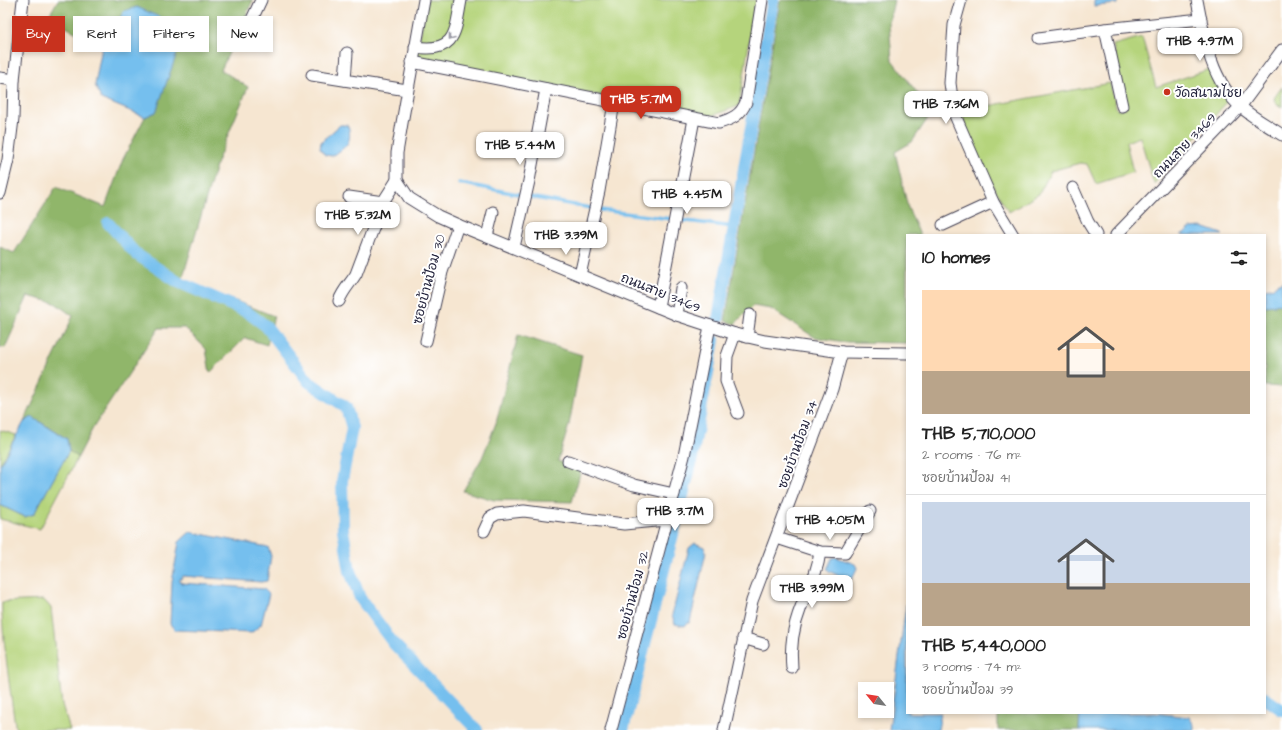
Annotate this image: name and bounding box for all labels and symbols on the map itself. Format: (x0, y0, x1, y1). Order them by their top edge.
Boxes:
pin: THB 4.97M (1154, 28, 1246, 62)
one-way arrow (449, 32, 456, 39)
place label: วัดสนามไชย (1175, 83, 1242, 102)
pin: THB 5.71M (595, 86, 687, 120)
marker: วัดสนามไชย (1162, 87, 1172, 97)
pin: THB 7.36M (900, 91, 992, 125)
street label: ถนนสาย 3469 (1149, 109, 1220, 182)
pin: THB 5.44M (474, 132, 566, 166)
pin: THB 4.45M (641, 181, 733, 215)
pin: THB 5.32M (312, 202, 404, 236)
pin: THB 3.39M (520, 222, 612, 256)
street label: ซอยบ้านป้อม 30 (408, 232, 450, 326)
street label: ถนนสาย 3469 (618, 269, 703, 317)
street label: ซอยบ้านป้อม 34 (774, 397, 822, 491)
pin: THB 3.7M (634, 498, 716, 532)
pin: THB 4.05M (784, 507, 876, 541)
street label: ซอยบ้านป้อม 32 (612, 548, 654, 642)
pin: THB 3.99M (766, 575, 858, 609)
north arrow (858, 682, 894, 718)

